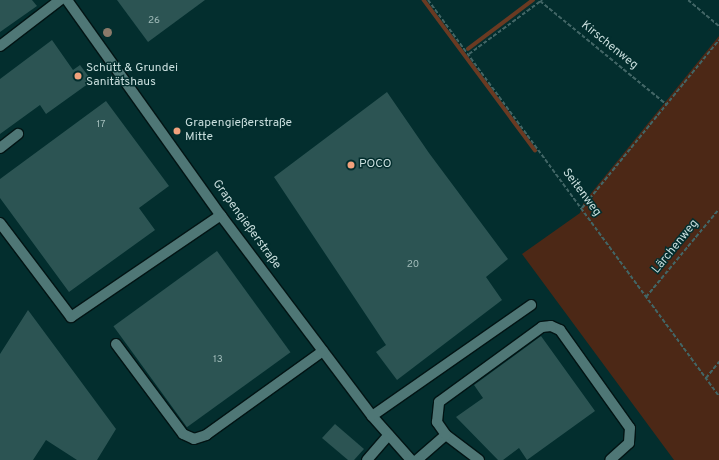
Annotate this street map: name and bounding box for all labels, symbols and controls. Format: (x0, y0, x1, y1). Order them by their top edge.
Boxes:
house number: 26 (148, 15, 160, 27)
street label: Kirschenweg (578, 19, 640, 73)
place label: Schütt & Grundei Sanitätshaus (86, 62, 178, 90)
marker: Schütt & Grundei Sanitätshaus (73, 71, 83, 81)
place label: Grapengießerstraße Mitte (185, 117, 292, 145)
house number: 17 (97, 119, 105, 131)
marker: Grapengießerstraße Mitte (172, 126, 182, 136)
place label: POCO (359, 158, 392, 172)
marker: POCO (346, 160, 356, 170)
street label: Seitenweg (558, 166, 604, 220)
street label: Grapengießerstraße (209, 177, 283, 273)
street label: Lärchenweg (650, 217, 702, 277)
house number: 20 (407, 259, 419, 271)
house number: 13 (213, 354, 223, 366)

